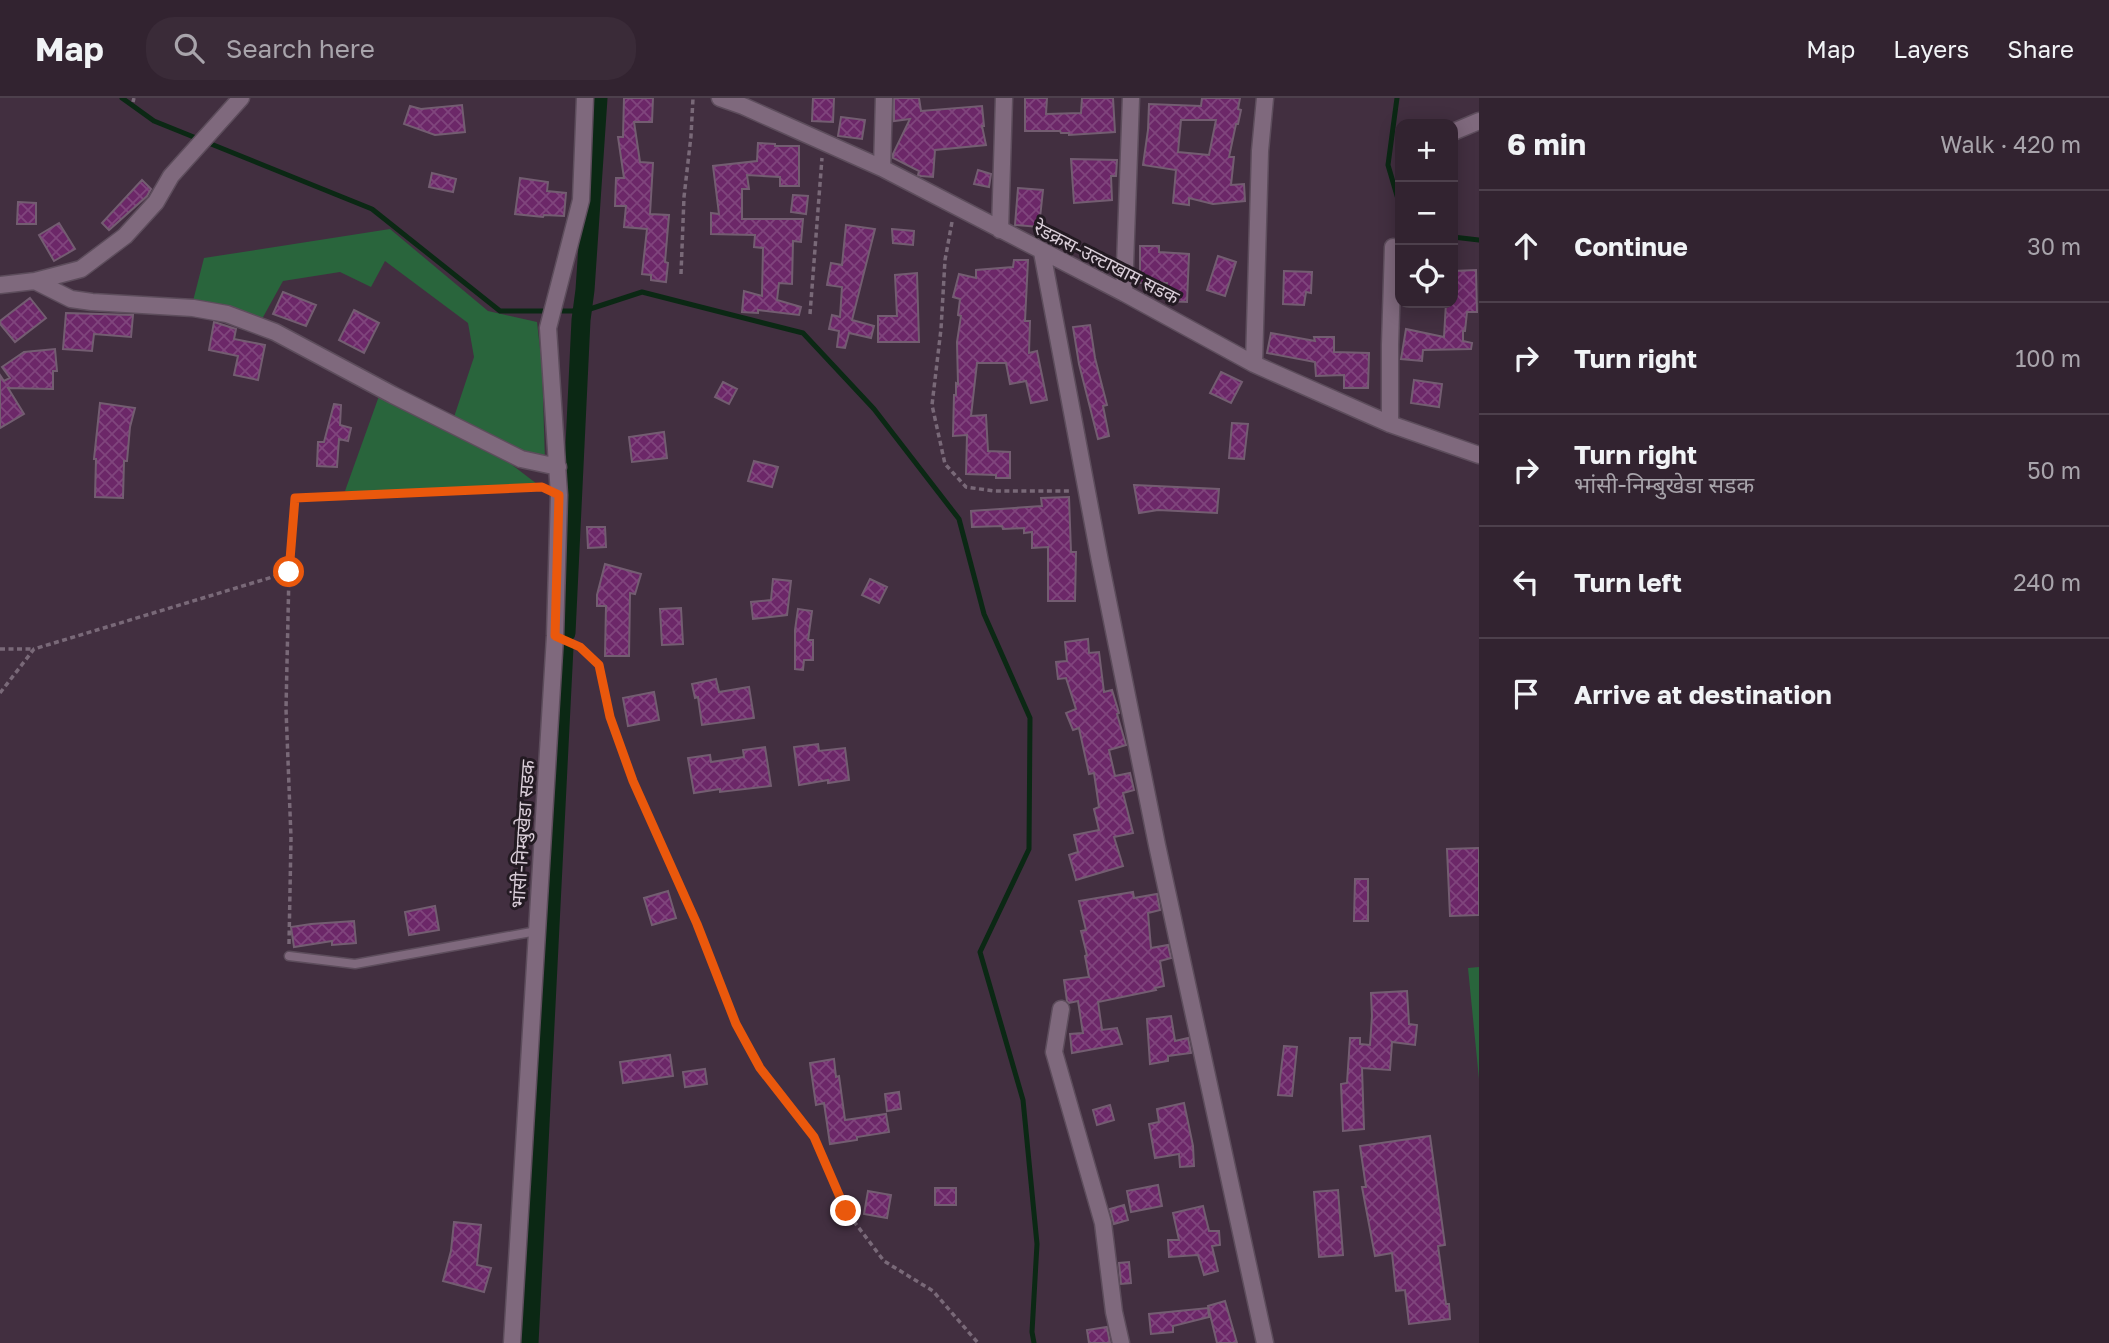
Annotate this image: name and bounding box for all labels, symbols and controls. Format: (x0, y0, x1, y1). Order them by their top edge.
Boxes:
search box (146, 17, 636, 80)
text: Map (35, 29, 104, 68)
icon: search (170, 29, 208, 67)
text: Search here (226, 33, 375, 64)
text: Map (1806, 34, 1855, 63)
text: Layers (1893, 34, 1969, 63)
text: Share (2007, 34, 2074, 63)
map controls (1395, 119, 1458, 308)
button: + (1395, 119, 1458, 182)
text: 6 min (1507, 126, 1586, 162)
text: Walk · 420 m (1940, 130, 2081, 158)
button: − (1395, 182, 1458, 245)
street label: रेडक्रस-उल्टाखाम सडक (1030, 215, 1184, 309)
icon: ahead (1507, 227, 1545, 265)
text: Continue (1574, 231, 1688, 262)
text: 30 m (2027, 232, 2081, 260)
button: locate (1395, 245, 1458, 308)
icon: right (1507, 339, 1545, 377)
text: Turn right (1574, 343, 1697, 374)
text: 100 m (2015, 344, 2081, 372)
text: Turn right (1574, 439, 1697, 470)
icon: right (1507, 451, 1545, 489)
text: 50 m (2027, 456, 2081, 484)
text: भांसी-निम्बुखेडा सडक (1574, 470, 1754, 498)
route start (273, 556, 304, 587)
icon: left (1507, 563, 1545, 601)
text: Turn left (1574, 567, 1682, 598)
text: 240 m (2013, 568, 2081, 596)
icon: arrive (1507, 675, 1545, 713)
text: Arrive at destination (1574, 679, 1832, 710)
street label: भांसी-निम्बुखेडा सडक (505, 759, 541, 909)
route end (830, 1195, 861, 1226)

